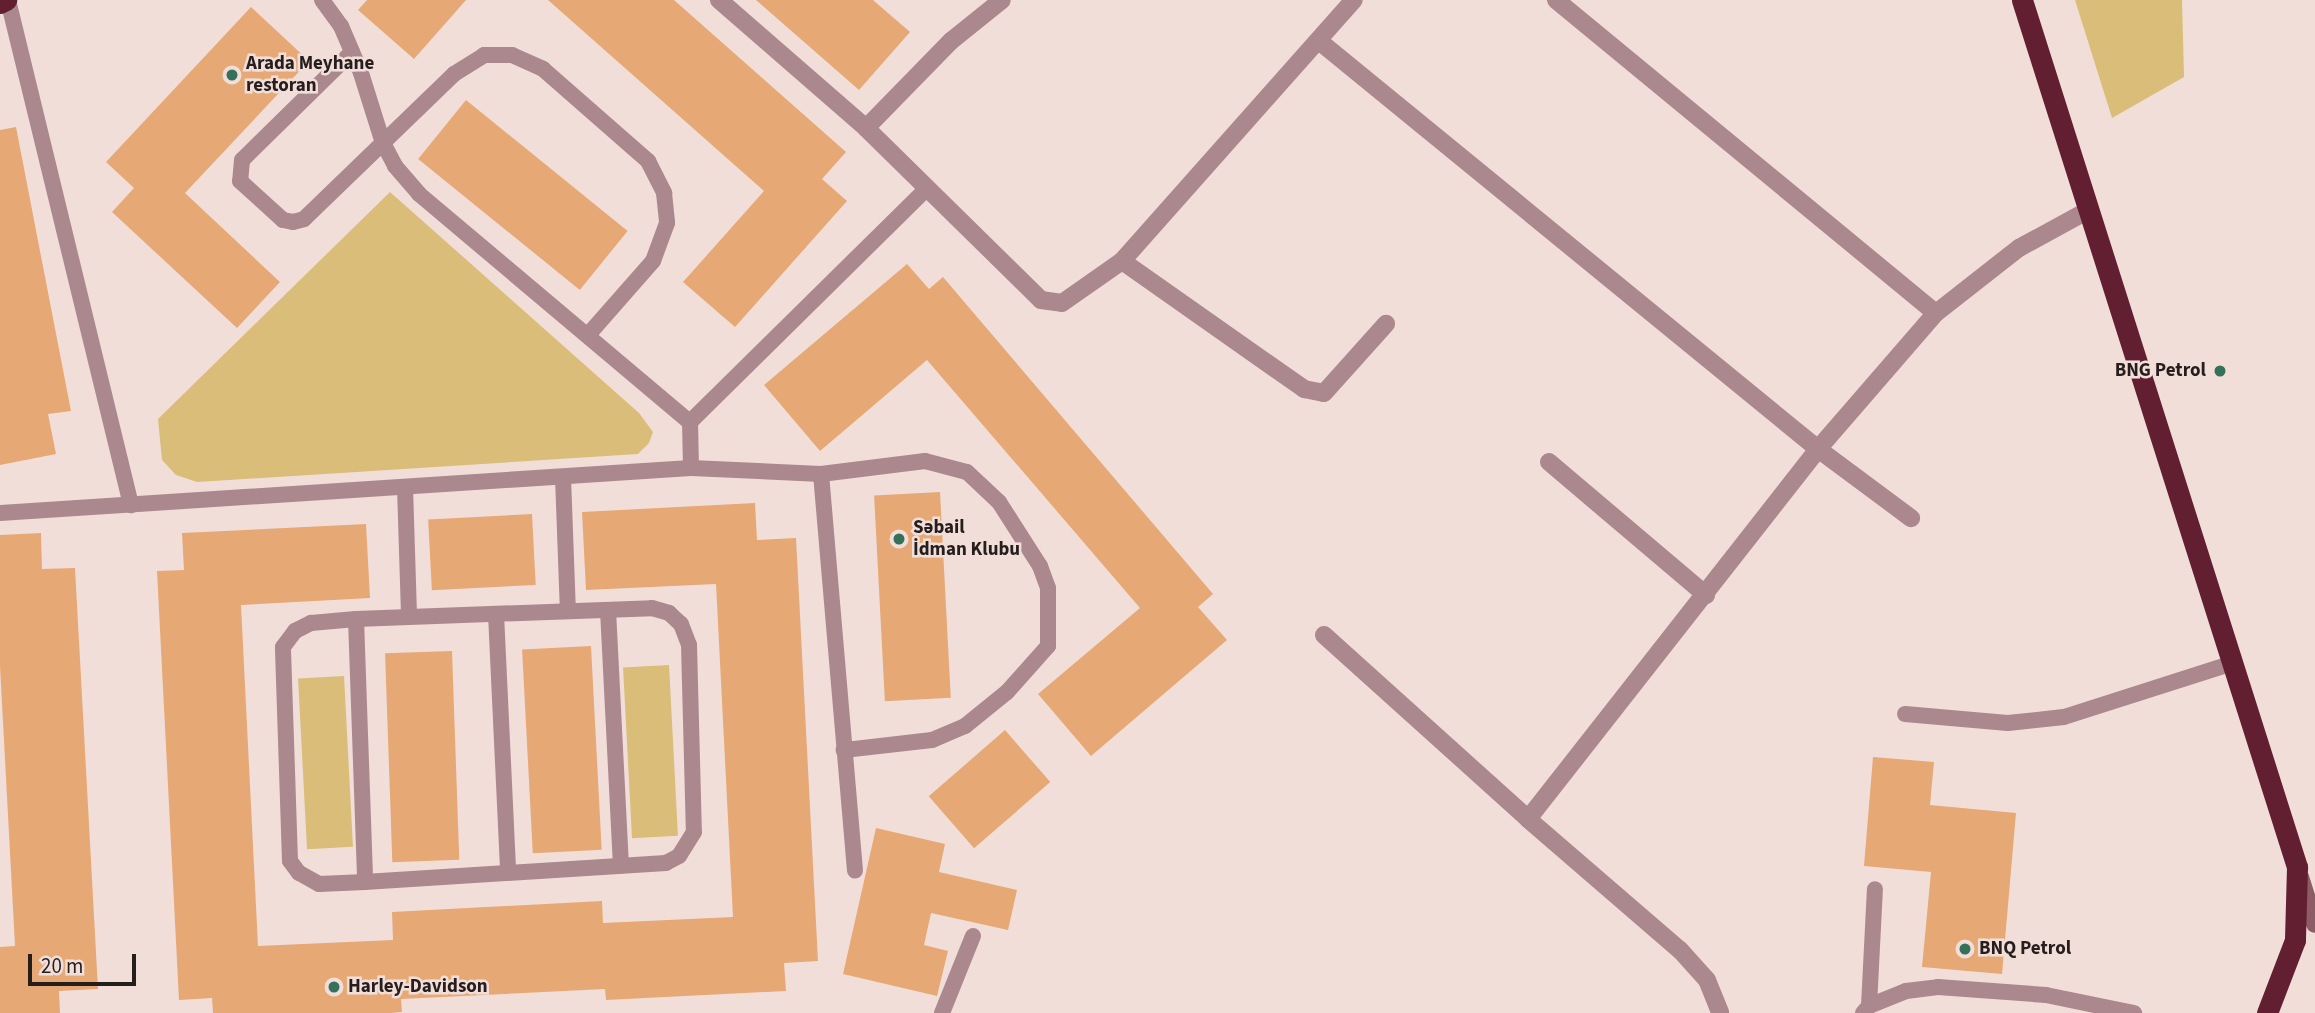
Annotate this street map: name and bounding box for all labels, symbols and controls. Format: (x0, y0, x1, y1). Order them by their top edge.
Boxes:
place label: Arada Meyhane restoran (246, 53, 374, 97)
marker: Arada Meyhane restoran (224, 67, 240, 83)
place label: BNG Petrol (2115, 360, 2206, 382)
marker: BNG Petrol (2212, 363, 2228, 379)
place label: Səbail İdman Klubu (913, 517, 1020, 561)
marker: Səbail İdman Klubu (891, 531, 907, 547)
place label: BNQ Petrol (1979, 938, 2071, 960)
scale bar (32, 940, 140, 984)
marker: BNQ Petrol (1957, 941, 1973, 957)
text: 20 m (41, 951, 83, 981)
place label: Harley-Davidson (348, 976, 488, 998)
marker: Harley-Davidson (326, 979, 342, 995)

